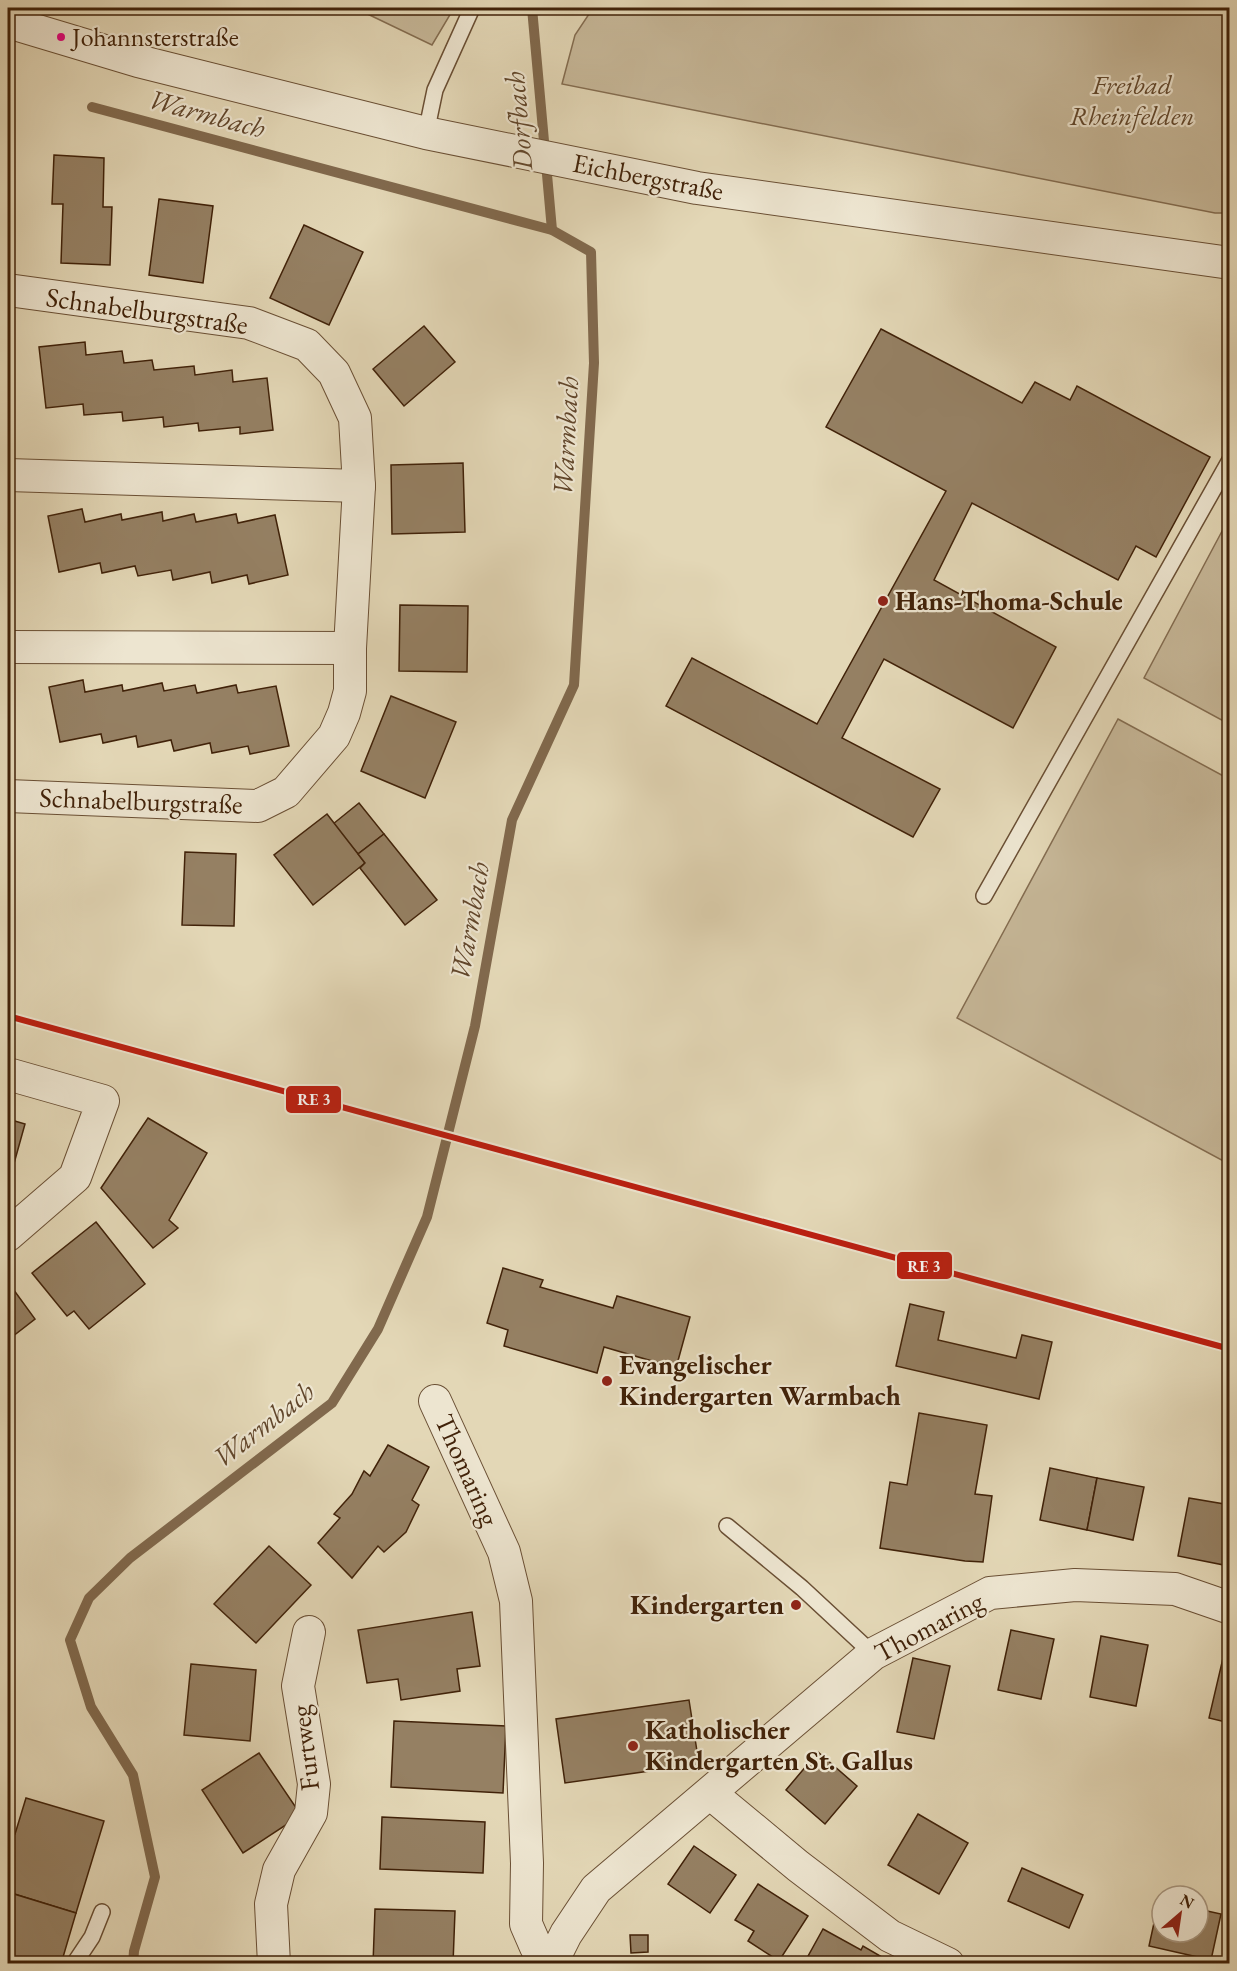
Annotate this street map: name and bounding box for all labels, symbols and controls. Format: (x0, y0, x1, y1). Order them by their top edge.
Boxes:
place label: Johannsterstraße (70, 20, 239, 54)
marker: Johannsterstraße (55, 31, 67, 43)
park label: Freibad Rheinfelden (1070, 67, 1194, 133)
water label: Dorfbach (496, 70, 540, 173)
water label: Warmbach (145, 80, 270, 146)
street label: Eichbergstraße (570, 145, 727, 208)
street label: Schnabelburgstraße (44, 279, 250, 342)
water label: Warmbach (544, 375, 586, 497)
place label: Hans-Thoma-Schule (895, 583, 1123, 618)
marker: Hans-Thoma-Schule (876, 594, 890, 608)
street label: Schnabelburgstraße (39, 779, 243, 822)
water label: Warmbach (441, 859, 497, 983)
line badge: RE 3 (285, 1085, 342, 1114)
text: RE 3 (297, 1089, 331, 1110)
line badge: RE 3 (896, 1251, 953, 1280)
text: RE 3 (907, 1256, 941, 1277)
place label: Evangelischer Kindergarten Warmbach (619, 1347, 901, 1413)
water label: Warmbach (205, 1373, 321, 1475)
marker: Evangelischer Kindergarten Warmbach (600, 1374, 614, 1388)
street label: Thomaring (427, 1408, 508, 1531)
street label: Thomaring (868, 1583, 990, 1670)
place label: Kindergarten (630, 1587, 784, 1622)
marker: Kindergarten (789, 1598, 803, 1612)
street label: Furtweg (282, 1703, 327, 1793)
place label: Katholischer Kindergarten St. Gallus (645, 1712, 913, 1778)
marker: Katholischer Kindergarten St. Gallus (626, 1739, 640, 1753)
north arrow (1150, 1884, 1210, 1944)
text: N (1176, 1889, 1198, 1914)

